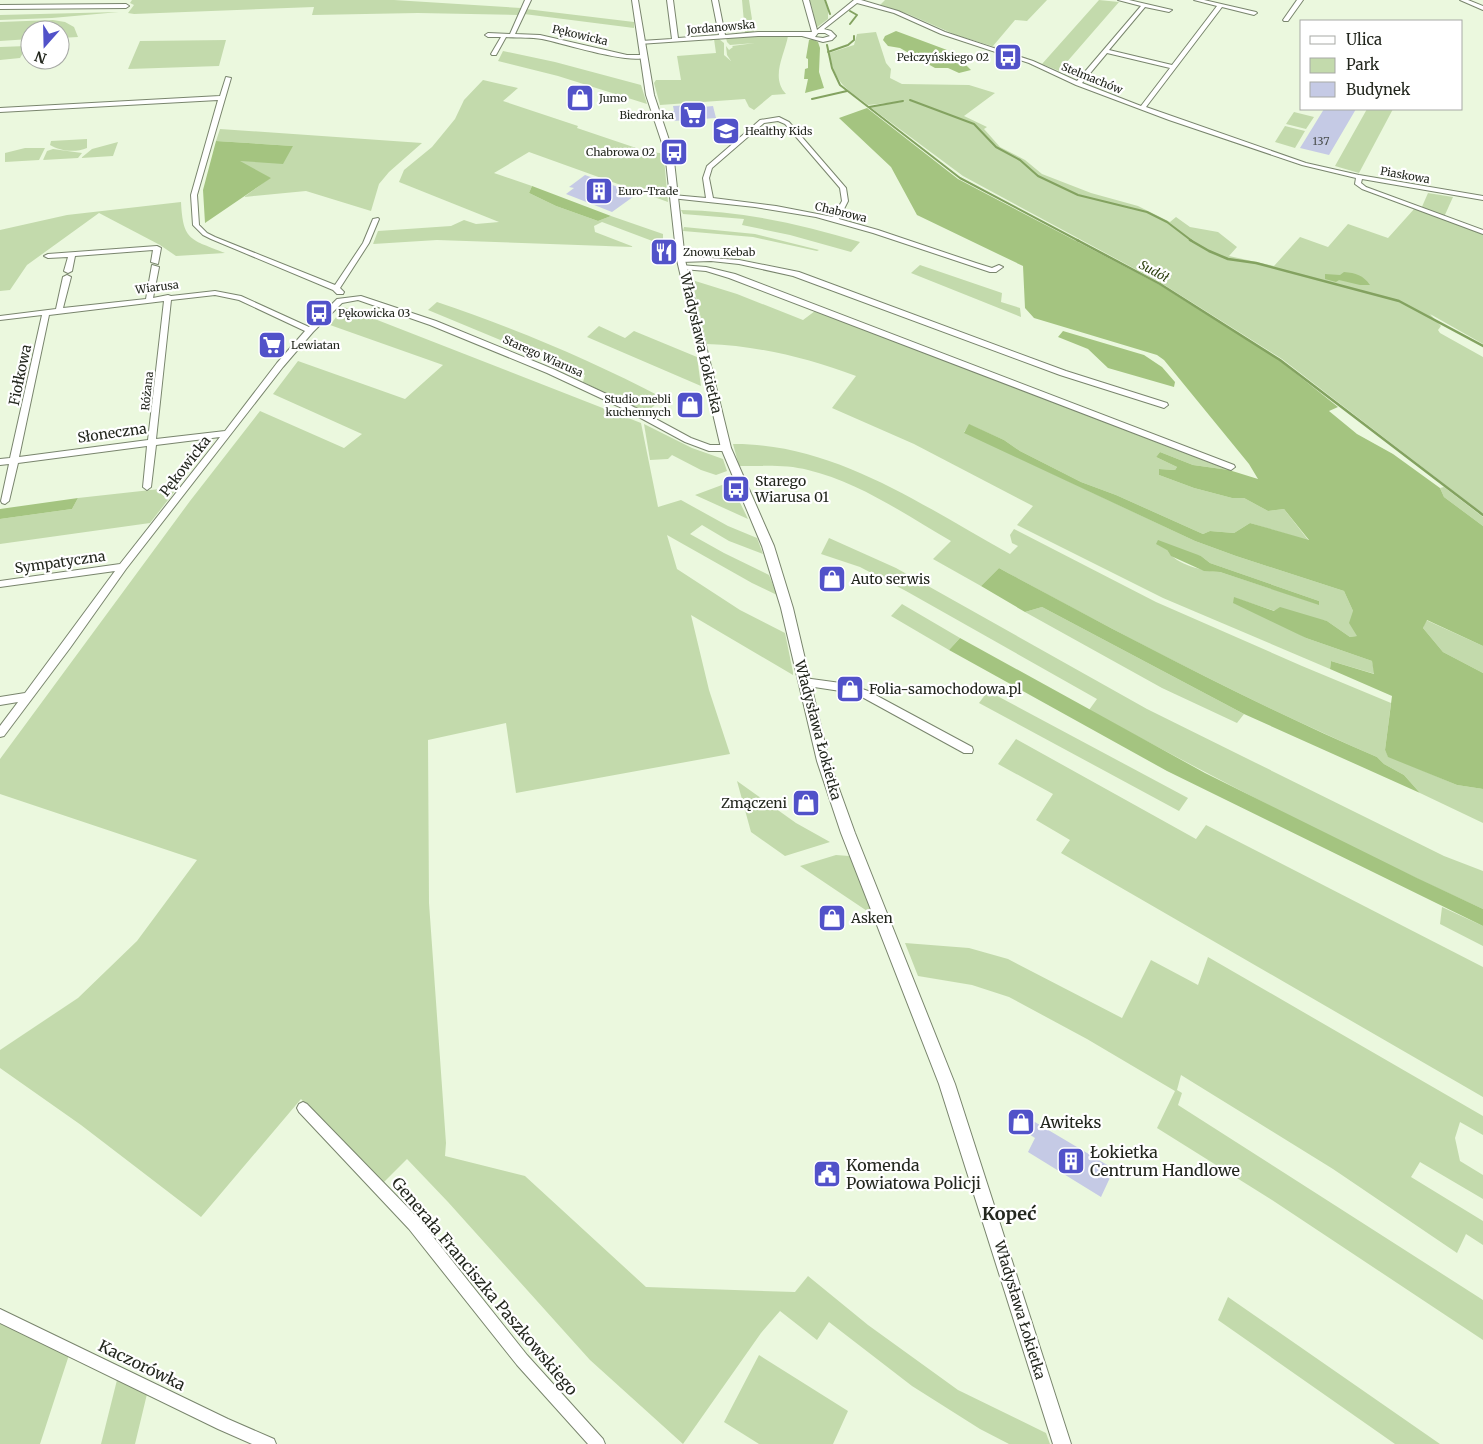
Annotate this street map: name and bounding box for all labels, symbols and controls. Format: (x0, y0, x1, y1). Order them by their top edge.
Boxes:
street label: Jordanowska (685, 17, 756, 37)
north arrow (20, 20, 70, 70)
legend (1300, 20, 1463, 110)
street label: Pękowicka (551, 22, 609, 48)
text: Ulica (1346, 30, 1382, 49)
bus stop icon: Pełczyńskiego 02 (993, 42, 1023, 72)
text: N (32, 47, 49, 68)
place label: Pełczyńskiego 02 (897, 50, 989, 64)
text: Park (1346, 55, 1380, 74)
street label: Stelmachów (1059, 59, 1125, 97)
text: Budynek (1346, 80, 1411, 99)
shop icon: Jumo (565, 83, 595, 113)
place label: Jumo (598, 91, 627, 105)
supermarket icon: Biedronka (678, 100, 708, 130)
place label: Biedronka (619, 108, 674, 122)
school or university icon: Healthy Kids (711, 116, 741, 146)
place label: Healthy Kids (745, 124, 812, 138)
house number: 137 (1313, 134, 1329, 148)
bus stop icon: Chabrowa 02 (659, 137, 689, 167)
place label: Chabrowa 02 (586, 145, 655, 159)
street label: Piaskowa (1379, 164, 1431, 186)
building icon: Euro-Trade (584, 176, 614, 206)
place label: Euro-Trade (618, 184, 679, 198)
street label: Chabrowa (814, 199, 869, 225)
restaurant icon: Znowu Kebab (649, 237, 679, 267)
place label: Znowu Kebab (683, 245, 756, 259)
water label: Sudół (1137, 257, 1171, 285)
street label: Władysława Łokietka (676, 270, 726, 416)
street label: Wiarusa (133, 277, 180, 297)
bus stop icon: Pękowicka 03 (304, 298, 334, 328)
place label: Pękowicka 03 (338, 306, 410, 320)
supermarket icon: Lewiatan (257, 330, 287, 360)
street label: Starego Wiarusa (501, 332, 585, 380)
place label: Lewiatan (291, 338, 341, 352)
street label: Fiołkowa (5, 342, 35, 407)
street label: Różana (138, 371, 156, 411)
shop icon: Studio mebli kuchennych (675, 390, 705, 420)
place label: Studio mebli kuchennych (604, 392, 672, 419)
street label: Słoneczna (76, 419, 148, 447)
street label: Pękowicka (156, 432, 215, 500)
place label: Starego Wiarusa 01 (754, 472, 829, 506)
bus stop icon: Starego Wiarusa 01 (721, 474, 751, 504)
street label: Sympatyczna (14, 547, 107, 577)
shop icon: Auto serwis (817, 564, 847, 594)
place label: Auto serwis (850, 570, 930, 588)
street label: Władysława Łokietka (790, 657, 845, 802)
shop icon: Folia-samochodowa.pl (835, 674, 865, 704)
place label: Folia-samochodowa.pl (869, 680, 1022, 698)
shop icon: Zmączeni (791, 788, 821, 818)
place label: Zmączeni (721, 794, 787, 812)
shop icon: Asken (817, 903, 847, 933)
place label: Asken (850, 909, 893, 927)
shop icon: Awiteks (1006, 1107, 1036, 1137)
place label: Awiteks (1039, 1112, 1101, 1132)
place label: Łokietka Centrum Handlowe (1090, 1142, 1240, 1180)
building icon: Łokietka Centrum Handlowe (1056, 1146, 1086, 1176)
place label: Komenda Powiatowa Policji (846, 1155, 981, 1193)
public building icon: Komenda Powiatowa Policji (812, 1159, 842, 1189)
street label: Generała Franciszka Paszkowskiego (388, 1173, 582, 1399)
district label: Kopeć (982, 1202, 1036, 1225)
street label: Władysława Łokietka (990, 1237, 1050, 1382)
street label: Kaczorówka (95, 1335, 189, 1395)

